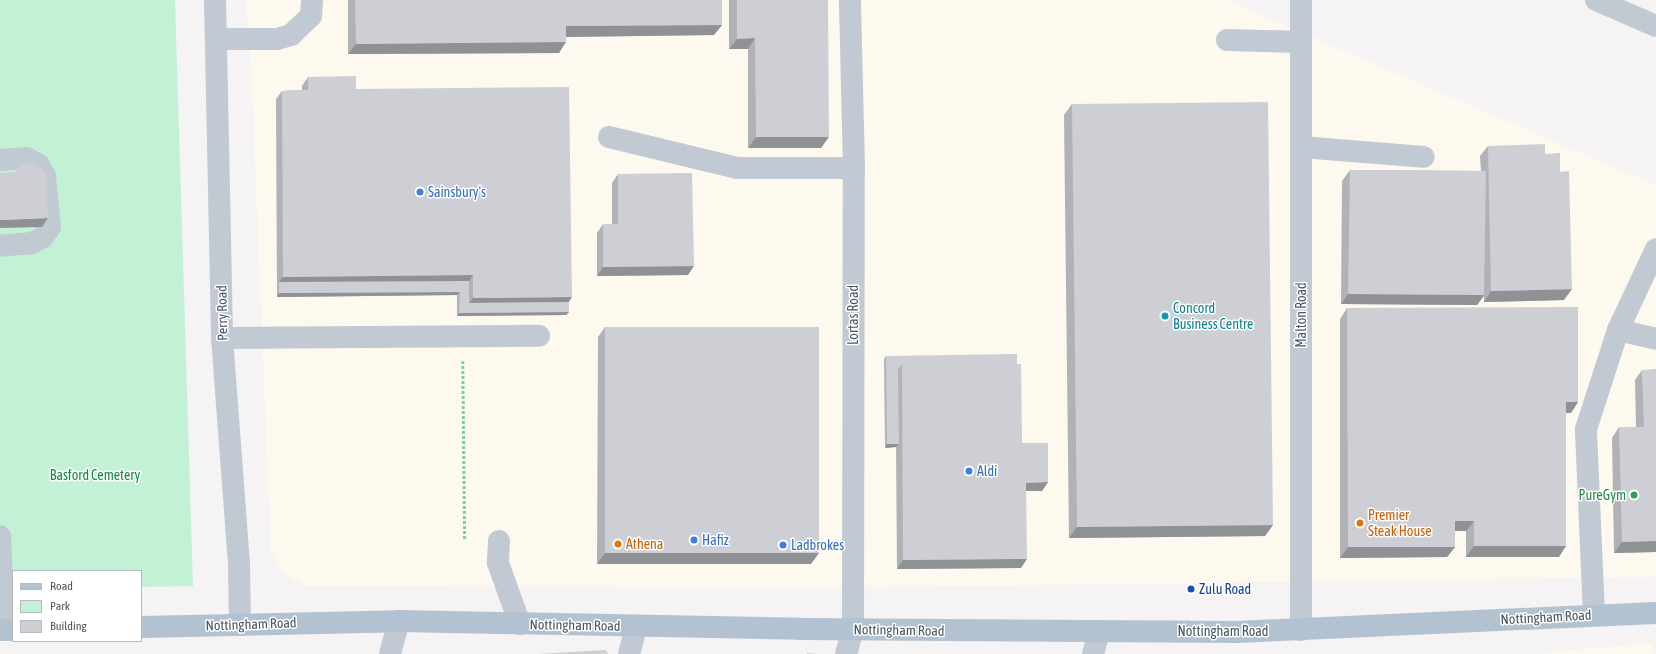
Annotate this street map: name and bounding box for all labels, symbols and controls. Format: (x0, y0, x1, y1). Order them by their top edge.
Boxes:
place label: Sainsbury's (428, 184, 486, 200)
marker: Sainsbury's (415, 187, 425, 197)
street label: Malton Road (1293, 282, 1309, 348)
street label: Perry Road (213, 285, 231, 341)
street label: Lortas Road (845, 285, 861, 345)
place label: Concord Business Centre (1173, 300, 1253, 332)
marker: Concord Business Centre (1160, 311, 1170, 321)
place label: Aldi (977, 463, 997, 479)
marker: Aldi (964, 466, 974, 476)
park label: Basford Cemetery (50, 467, 140, 483)
place label: PureGym (1579, 487, 1626, 503)
marker: PureGym (1629, 490, 1639, 500)
place label: Premier Steak House (1368, 507, 1431, 540)
marker: Premier Steak House (1355, 518, 1365, 528)
place label: Hafiz (702, 532, 729, 548)
marker: Hafiz (689, 535, 699, 545)
place label: Athena (626, 536, 663, 552)
place label: Ladbrokes (791, 537, 844, 553)
marker: Athena (613, 539, 623, 549)
marker: Ladbrokes (778, 540, 788, 550)
legend (12, 570, 142, 642)
text: Road (50, 579, 73, 593)
place label: Zulu Road (1199, 581, 1251, 597)
marker: Zulu Road (1186, 584, 1196, 594)
text: Park (50, 599, 70, 613)
street label: Nottingham Road (1500, 606, 1592, 628)
street label: Nottingham Road (205, 614, 297, 634)
street label: Nottingham Road (529, 616, 621, 634)
text: Building (50, 619, 87, 633)
street label: Nottingham Road (853, 621, 945, 639)
street label: Nottingham Road (1178, 623, 1268, 639)

